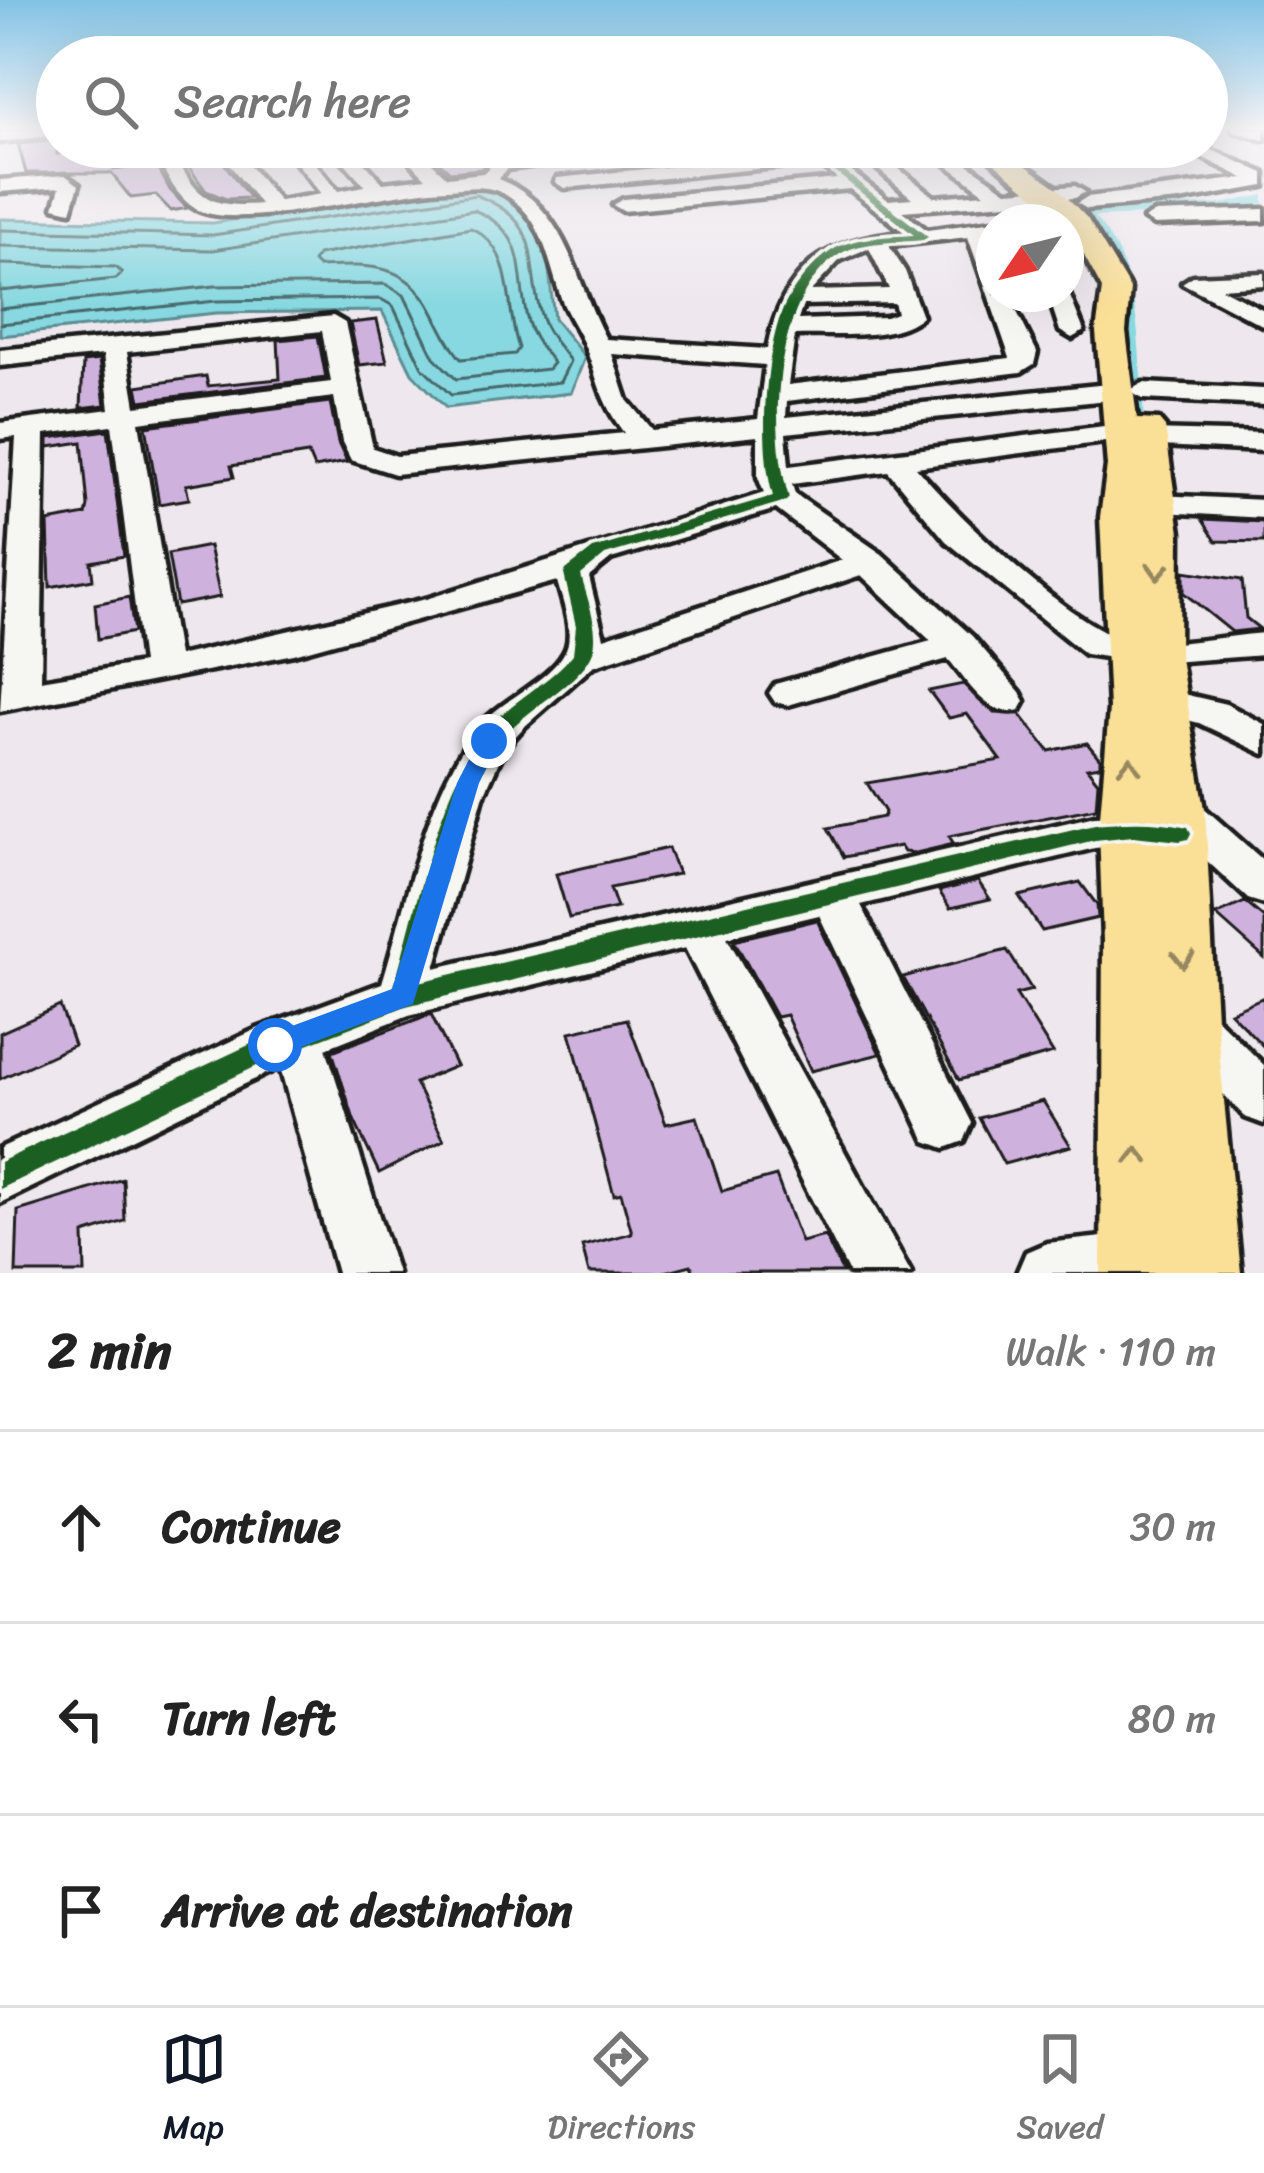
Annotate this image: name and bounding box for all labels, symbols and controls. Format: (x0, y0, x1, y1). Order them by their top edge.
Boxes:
search box (36, 36, 1228, 168)
text: Search here (174, 62, 411, 142)
icon: search (78, 69, 144, 135)
north arrow (976, 204, 1084, 312)
one-way arrow (1146, 562, 1172, 581)
route end (462, 714, 516, 768)
one-way arrow (1116, 757, 1142, 776)
one-way arrow (1169, 950, 1195, 969)
route start (248, 1018, 302, 1072)
one-way arrow (1124, 1146, 1150, 1164)
text: 2 min (48, 1306, 171, 1396)
text: Walk · 110 m (1006, 1317, 1216, 1386)
text: Continue (162, 1487, 341, 1567)
text: 30 m (1130, 1492, 1216, 1561)
icon: ahead (48, 1494, 114, 1560)
text: Turn left (162, 1679, 335, 1759)
text: 80 m (1128, 1684, 1216, 1753)
icon: left (48, 1686, 114, 1752)
text: Arrive at destination (162, 1871, 572, 1951)
icon: arrive (48, 1878, 114, 1944)
tab: Map (161, 2026, 227, 2156)
tab: Directions (548, 2026, 695, 2156)
tab: Saved (1016, 2026, 1103, 2156)

